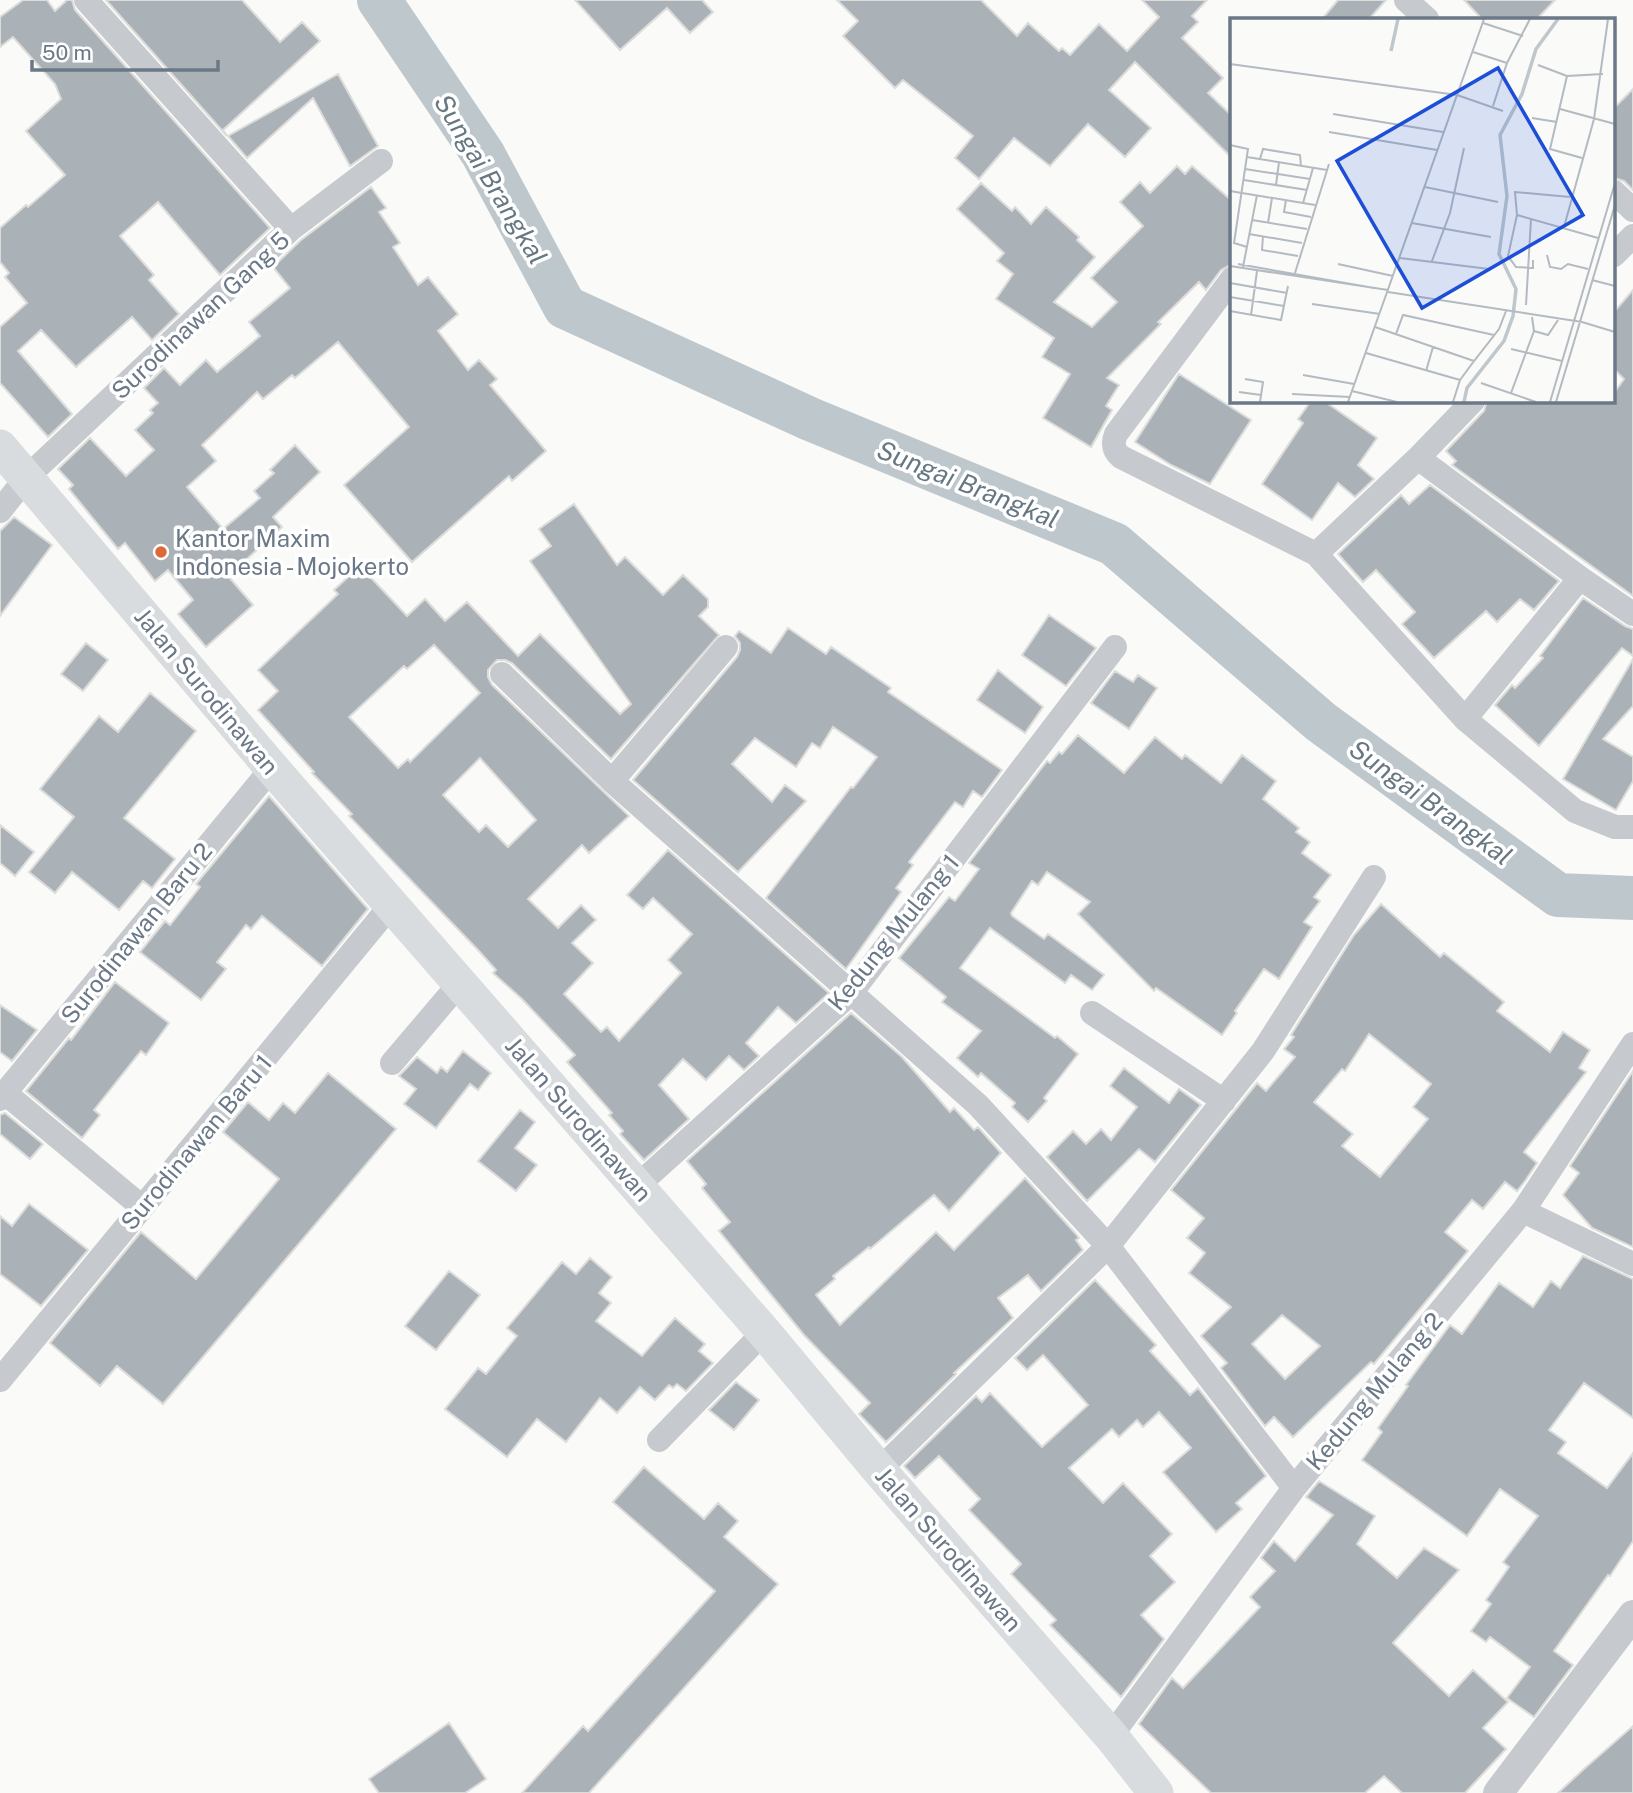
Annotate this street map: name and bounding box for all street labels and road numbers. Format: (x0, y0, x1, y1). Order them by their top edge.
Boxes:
street label: Surodinawan Gang 5 (105, 226, 295, 404)
street label: Jalan Surodinawan (129, 602, 285, 780)
street label: Surodinawan Baru 2 (55, 837, 217, 1029)
street label: Kedung Mulang 1 (822, 848, 964, 1016)
street label: Jalan Surodinawan (500, 1031, 658, 1207)
street label: Surodinawan Baru 1 (115, 1049, 277, 1235)
street label: Kedung Mulang 2 (1300, 1307, 1448, 1475)
street label: Jalan Surodinawan (870, 1461, 1028, 1637)

